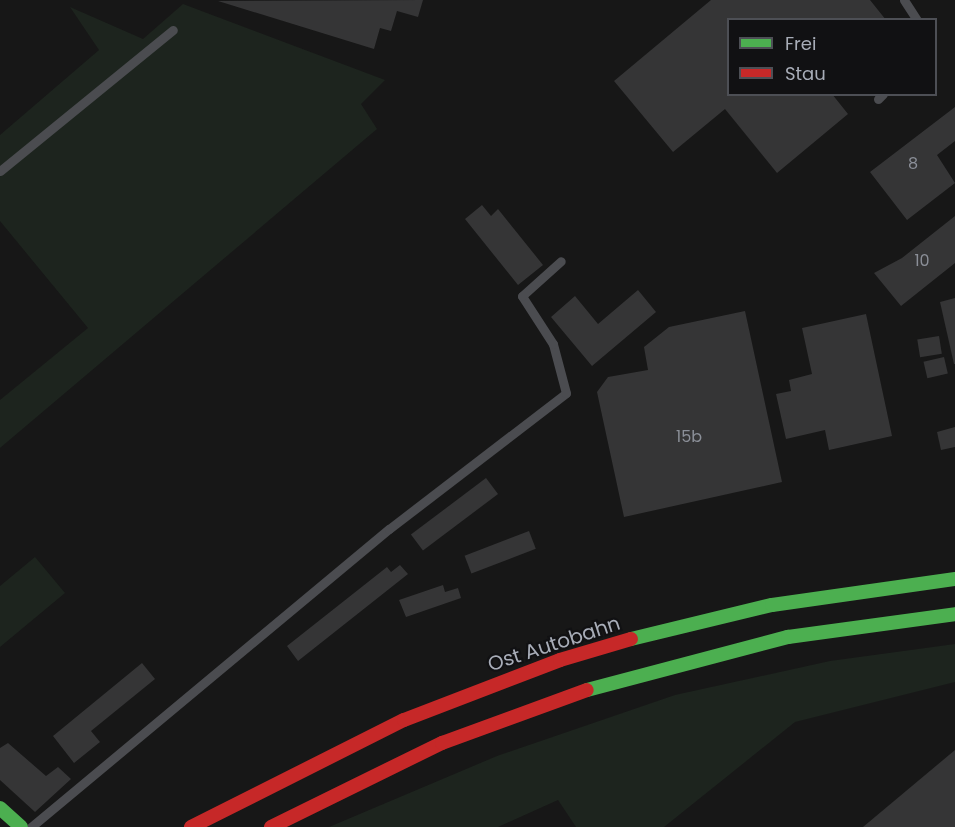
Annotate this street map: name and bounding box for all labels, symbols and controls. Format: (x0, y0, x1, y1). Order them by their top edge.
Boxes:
legend (727, 18, 937, 96)
text: Frei (785, 31, 816, 56)
text: Stau (785, 61, 826, 86)
house number: 8 (908, 154, 918, 174)
house number: 10 (914, 251, 930, 271)
house number: 15b (676, 427, 702, 447)
street label: Ost Autobahn (485, 611, 623, 677)

